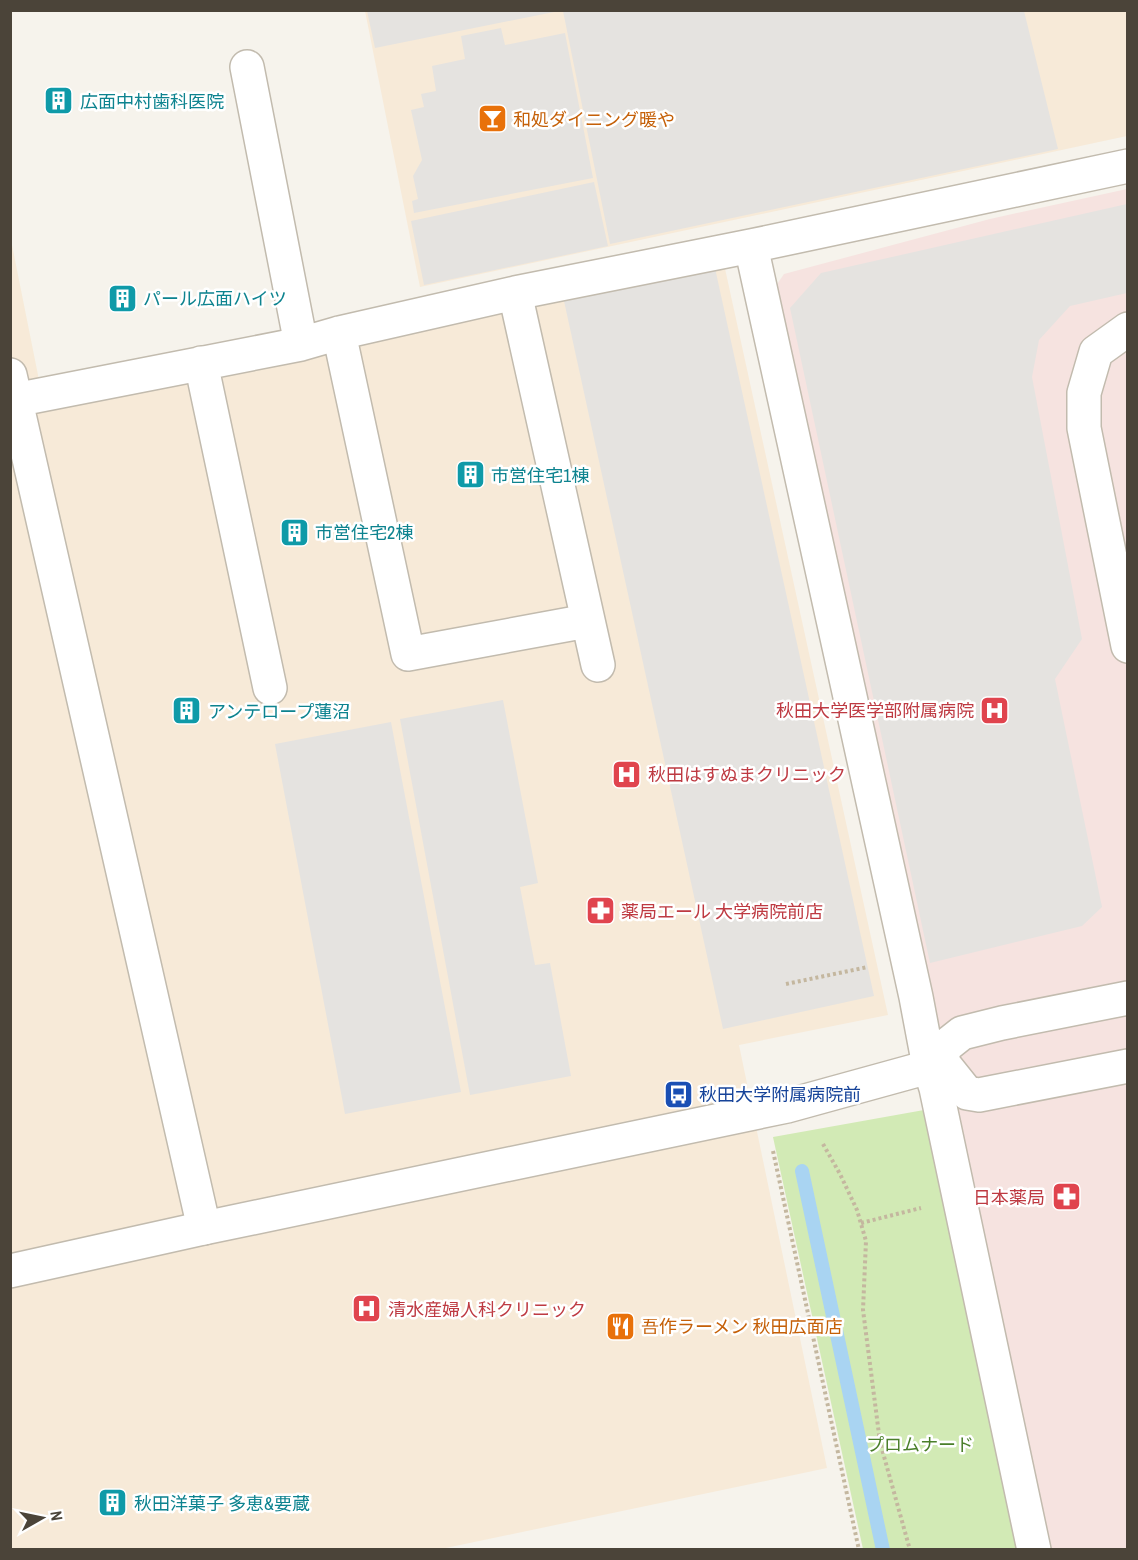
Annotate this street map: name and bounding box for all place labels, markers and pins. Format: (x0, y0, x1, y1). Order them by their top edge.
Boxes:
building icon: 広面中村歯科医院 (43, 85, 75, 117)
place label: 広面中村歯科医院 (80, 89, 224, 114)
bar icon: 和処ダイニング暖や (476, 103, 508, 135)
place label: 和処ダイニング暖や (513, 107, 675, 132)
building icon: パール広面ハイツ (106, 282, 138, 314)
place label: パール広面ハイツ (143, 286, 287, 311)
building icon: 市営住宅1棟 (454, 459, 486, 491)
place label: 市営住宅1棟 (491, 463, 589, 488)
building icon: 市営住宅2棟 (278, 516, 310, 548)
place label: 市営住宅2棟 (315, 520, 413, 545)
hospital icon: 秋田大学医学部附属病院 (979, 694, 1011, 726)
building icon: アンテロープ蓮沼 (171, 695, 203, 727)
place label: 秋田大学医学部附属病院 (776, 698, 974, 723)
place label: アンテロープ蓮沼 (208, 699, 350, 724)
hospital icon: 秋田はすぬまクリニック (611, 758, 643, 790)
place label: 秋田はすぬまクリニック (648, 762, 846, 787)
pharmacy icon: 薬局エール 大学病院前店 (584, 895, 616, 927)
place label: 薬局エール 大学病院前店 (621, 899, 823, 924)
bus stop icon: 秋田大学附属病院前 (662, 1078, 694, 1110)
place label: 秋田大学附属病院前 (699, 1082, 861, 1107)
pharmacy icon: 日本薬局 (1050, 1181, 1082, 1213)
place label: 日本薬局 (973, 1185, 1045, 1210)
hospital icon: 清水産婦人科クリニック (351, 1293, 383, 1325)
place label: 清水産婦人科クリニック (388, 1297, 586, 1322)
restaurant icon: 吾作ラーメン 秋田広面店 (604, 1310, 636, 1342)
place label: 吾作ラーメン 秋田広面店 (641, 1314, 842, 1339)
building icon: 秋田洋菓子 多恵&要蔵 (97, 1487, 129, 1519)
place label: 秋田洋菓子 多恵&要蔵 (134, 1491, 310, 1516)

